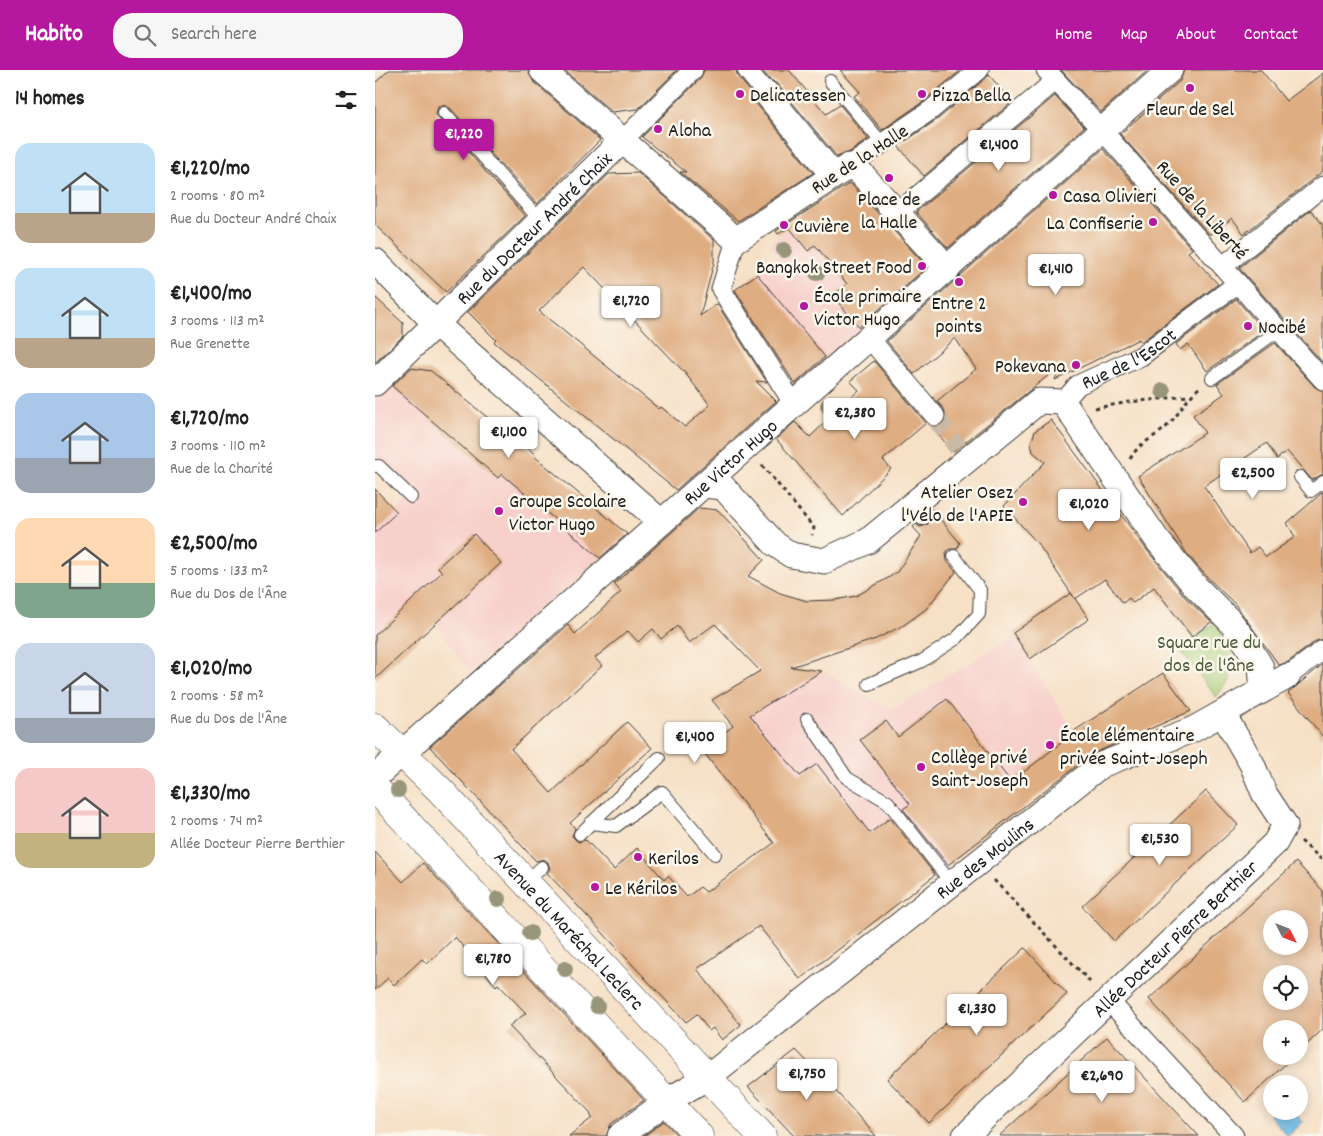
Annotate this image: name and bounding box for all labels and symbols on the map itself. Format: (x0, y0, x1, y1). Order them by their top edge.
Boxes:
marker: Fleur de Sel (1184, 82, 1196, 94)
place label: Delicatessen (750, 83, 846, 111)
place label: Pizza Bella (932, 83, 1012, 111)
marker: Delicatessen (734, 88, 746, 100)
marker: Pizza Bella (916, 88, 928, 100)
place label: Fleur de Sel (1146, 97, 1234, 125)
pin: €1,220 (423, 118, 505, 161)
place label: Aloha (668, 118, 712, 146)
street label: Rue de la Halle (806, 118, 915, 203)
marker: Aloha (652, 123, 664, 135)
pin: €1,400 (958, 129, 1040, 172)
street label: Rue du Docteur André Chaix (451, 146, 620, 313)
street label: Rue de la Liberté (1148, 155, 1253, 267)
marker: Place de la Halle (883, 172, 895, 184)
place label: Casa Olivieri (1063, 184, 1157, 212)
place label: Place de la Halle (858, 187, 921, 238)
marker: Casa Olivieri (1047, 189, 1059, 201)
place label: La Confiserie (1047, 211, 1143, 239)
place label: Cuvière (794, 214, 850, 242)
marker: La Confiserie (1147, 216, 1159, 228)
marker: Cuvière (778, 219, 790, 231)
pin: €1,410 (1015, 254, 1097, 296)
place label: Bangkok Street Food (756, 255, 912, 283)
marker: Bangkok Street Food (916, 260, 928, 272)
marker: Entre 2 points (953, 276, 965, 288)
place label: École primaire Victor Hugo (814, 284, 922, 335)
pin: €1,720 (590, 286, 672, 328)
place label: Entre 2 points (931, 291, 987, 342)
marker: École primaire Victor Hugo (798, 300, 810, 312)
place label: Nocibé (1258, 315, 1306, 343)
marker: Nocibé (1242, 320, 1254, 332)
street label: Rue de l'Escot (1078, 323, 1184, 398)
place label: Pokevana (995, 354, 1067, 382)
marker: Pokevana (1070, 359, 1082, 371)
pin: €2,380 (814, 398, 896, 440)
street label: Rue Victor Hugo (679, 414, 785, 513)
pin: €1,100 (468, 416, 550, 459)
pin: €2,500 (1212, 458, 1294, 500)
place label: Atelier Osez l'Vélo de l'APIE (901, 480, 1013, 531)
pin: €1,020 (1048, 488, 1130, 531)
place label: Groupe Scolaire Victor Hugo (509, 489, 627, 540)
marker: Atelier Osez l'Vélo de l'APIE (1017, 496, 1029, 508)
marker: Groupe Scolaire Victor Hugo (493, 505, 505, 517)
park label: Square rue du dos de l'âne (1157, 630, 1261, 681)
pin: €1,400 (654, 722, 736, 764)
place label: École élémentaire privée Saint-Joseph (1060, 723, 1208, 774)
marker: École élémentaire privée Saint-Joseph (1044, 739, 1056, 751)
place label: Collège privé Saint-Joseph (931, 745, 1028, 796)
marker: Collège privé Saint-Joseph (915, 761, 927, 773)
street label: Rue des Moulins (931, 812, 1041, 908)
pin: €1,530 (1119, 824, 1201, 866)
street label: Avenue du Maréchal Leclerc (486, 845, 649, 1018)
place label: Kerilos (648, 846, 699, 874)
marker: Kerilos (632, 851, 644, 863)
street label: Allée Docteur Pierre Berthier (1087, 855, 1266, 1026)
place label: Le Kérilos (605, 876, 678, 904)
marker: Le Kérilos (589, 881, 601, 893)
north arrow (1263, 910, 1307, 955)
pin: €1,780 (452, 944, 534, 986)
pin: €1,330 (936, 994, 1018, 1036)
pin: €1,750 (766, 1058, 848, 1101)
pin: €2,690 (1061, 1060, 1143, 1103)

